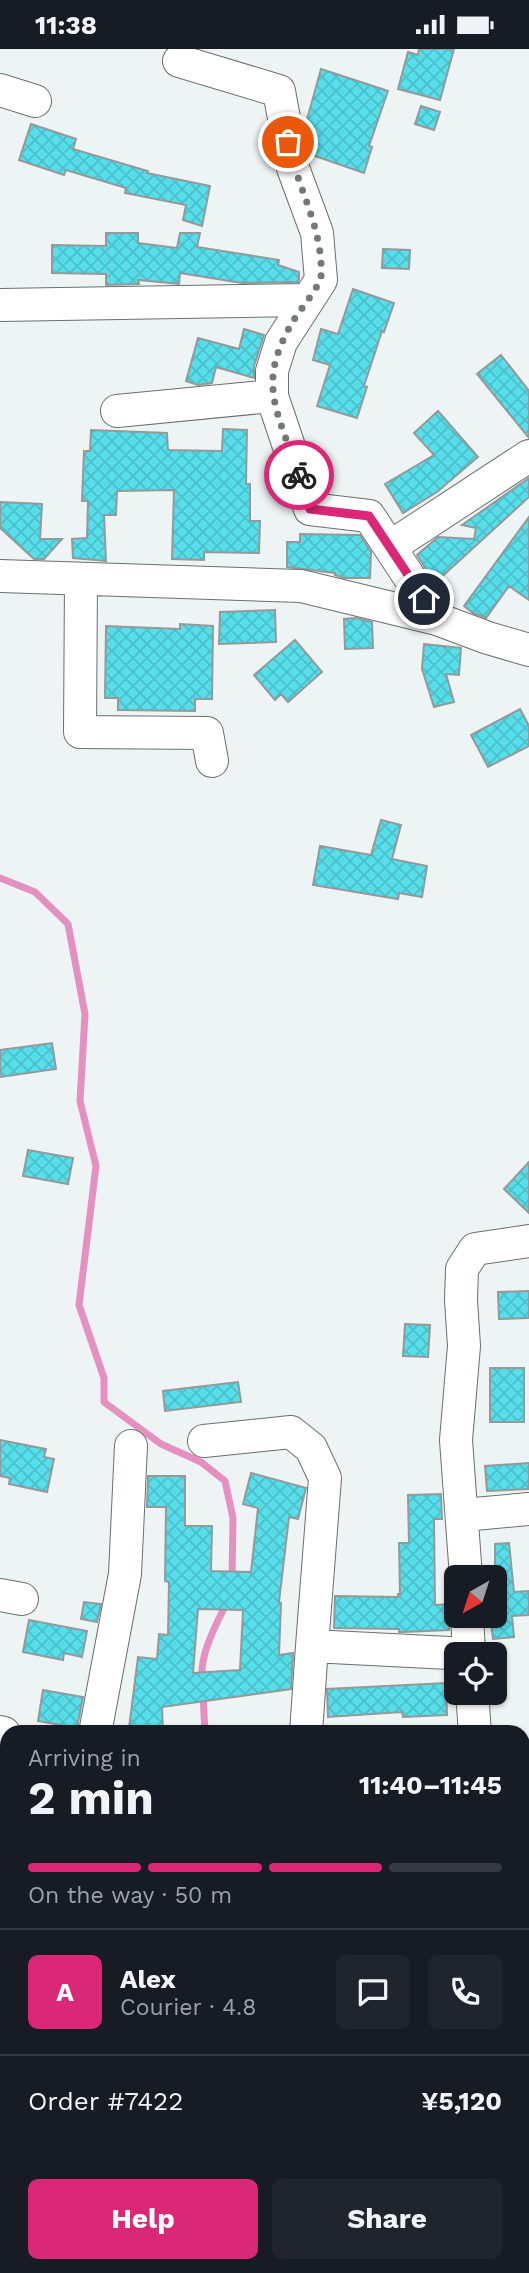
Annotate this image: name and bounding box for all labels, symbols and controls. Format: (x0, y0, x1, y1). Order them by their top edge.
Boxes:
text: 11:38 (35, 10, 97, 40)
pin (258, 112, 318, 172)
icon: bag (269, 123, 307, 161)
courier (264, 440, 334, 510)
icon: bike (280, 456, 318, 494)
pin (394, 569, 454, 629)
icon: home (405, 580, 443, 618)
north arrow (444, 1565, 508, 1627)
map controls (444, 1565, 507, 1705)
button: locate (444, 1642, 507, 1705)
text: Arriving in (28, 1745, 141, 1772)
text: 11:40–11:45 (359, 1770, 502, 1800)
text: 2 min (28, 1771, 154, 1825)
text: On the way · 50 m (28, 1882, 232, 1909)
button: chat (336, 1955, 410, 2029)
button: phone (428, 1955, 502, 2029)
text: Alex (120, 1964, 176, 1994)
text: A (56, 1977, 74, 2007)
text: Courier · 4.8 (120, 1994, 256, 2021)
text: Order #7422 (28, 2086, 183, 2116)
text: ¥5,120 (421, 2086, 502, 2116)
button: Help (28, 2179, 258, 2259)
button: Share (272, 2179, 502, 2259)

